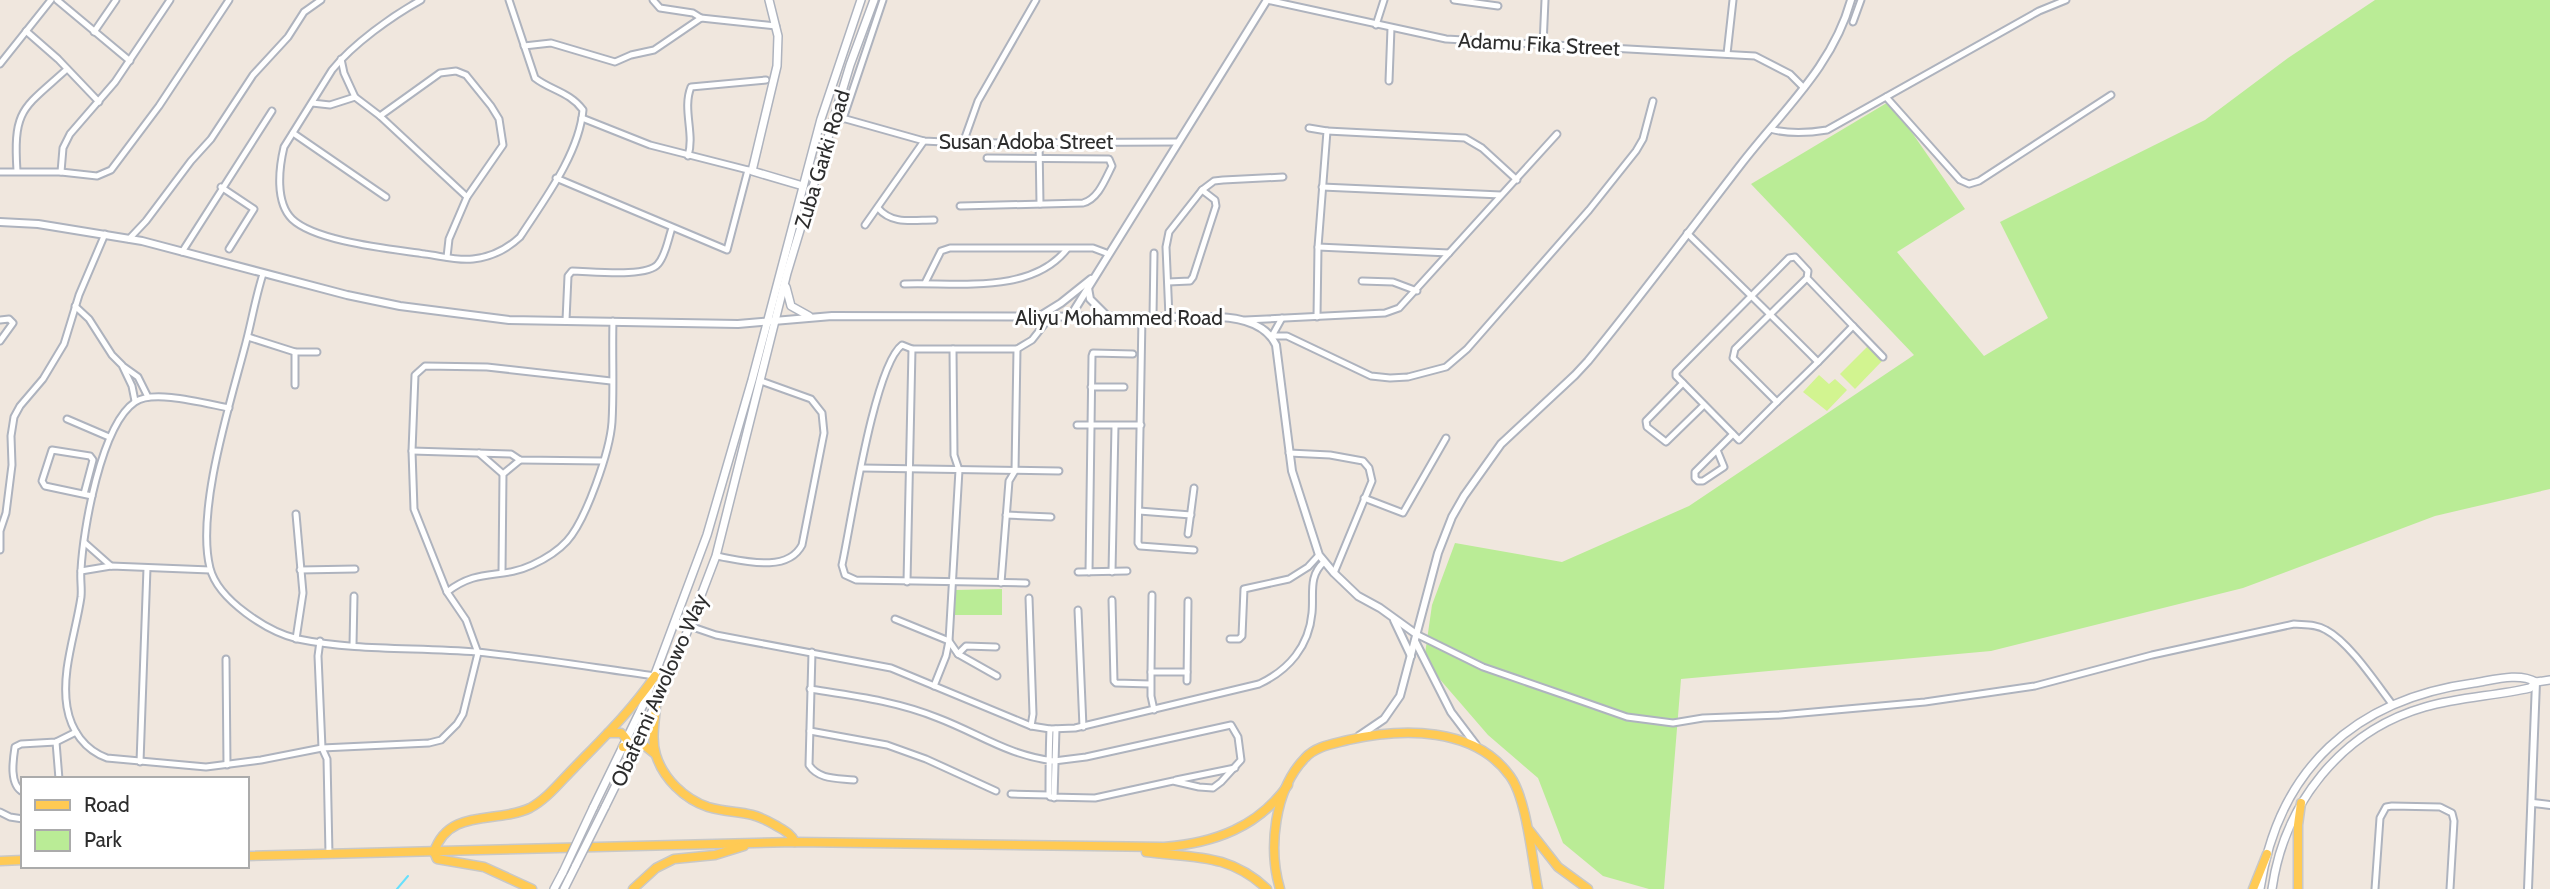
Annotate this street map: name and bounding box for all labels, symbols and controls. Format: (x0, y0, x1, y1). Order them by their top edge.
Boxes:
street label: Adamu Fika Street (1457, 27, 1621, 61)
street label: Zuba Garki Road (789, 87, 855, 231)
street label: Susan Adoba Street (939, 129, 1113, 154)
street label: Aliyu Mohammed Road (1015, 305, 1223, 330)
street label: Obafemi Awolowo Way (605, 589, 713, 790)
legend (21, 777, 248, 868)
text: Road (84, 792, 130, 817)
text: Park (84, 827, 122, 852)

